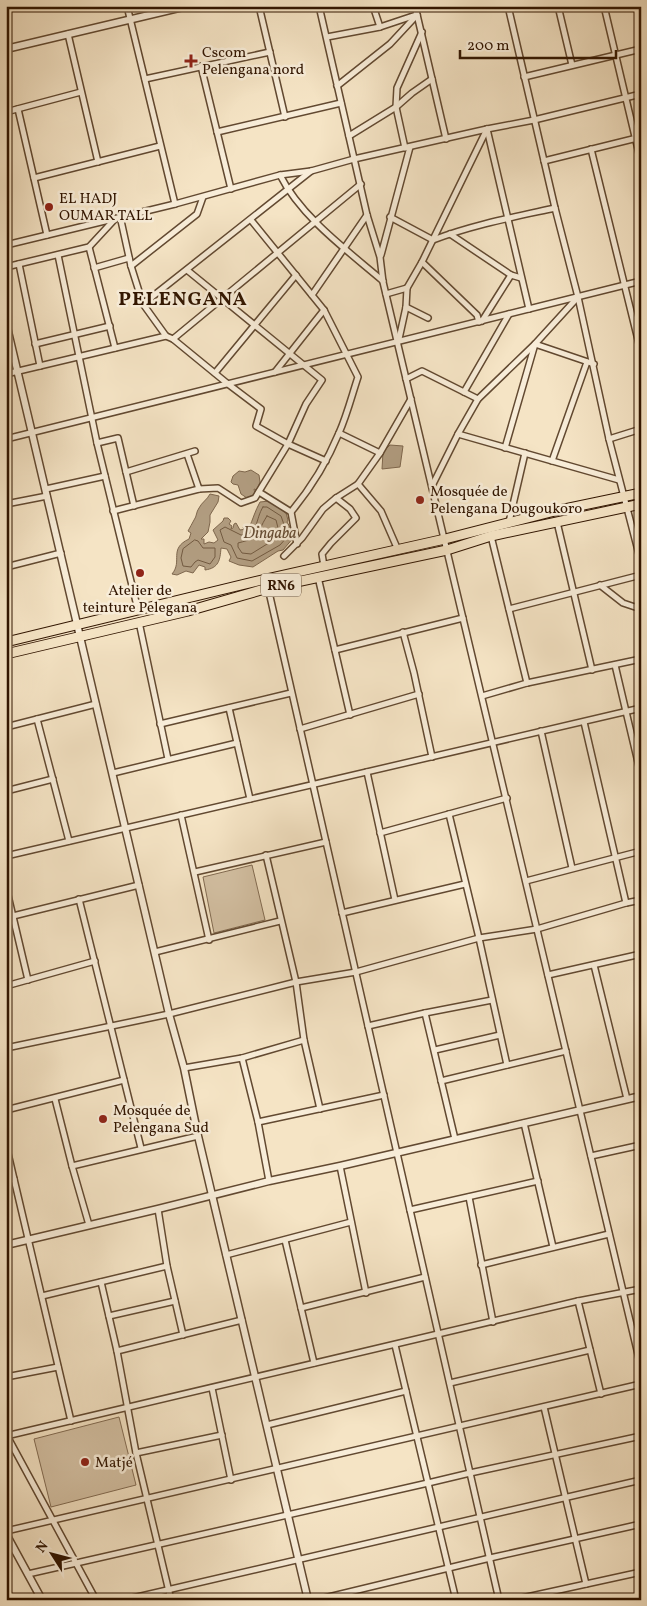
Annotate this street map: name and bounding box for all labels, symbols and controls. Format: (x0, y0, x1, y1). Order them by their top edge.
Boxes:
scale bar (460, 28, 616, 60)
text: 200 m (467, 36, 510, 57)
place label: Cscom Pelengana nord (202, 43, 304, 81)
marker: Cscom Pelengana nord (184, 54, 198, 68)
place label: EL HADJ OUMAR TALL (59, 189, 153, 227)
marker: EL HADJ OUMAR TALL (43, 201, 55, 213)
district label: PELENGANA (118, 286, 248, 314)
place label: Mosquée de Pelengana Dougoukoro (430, 482, 582, 520)
marker: Mosquée de Pelengana Dougoukoro (414, 494, 426, 506)
water label: Dingaba (243, 523, 297, 545)
marker: Atelier de teinture Pelegana (134, 567, 146, 579)
road number: RN6 (261, 574, 301, 596)
place label: Atelier de teinture Pelegana (83, 581, 197, 619)
place label: Mosquée de Pelengana Sud (113, 1101, 209, 1139)
marker: Mosquée de Pelengana Sud (97, 1113, 109, 1125)
place label: Matjé (95, 1453, 133, 1474)
marker: Matjé (79, 1456, 91, 1468)
north arrow (28, 1528, 78, 1578)
text: N (32, 1538, 53, 1557)

